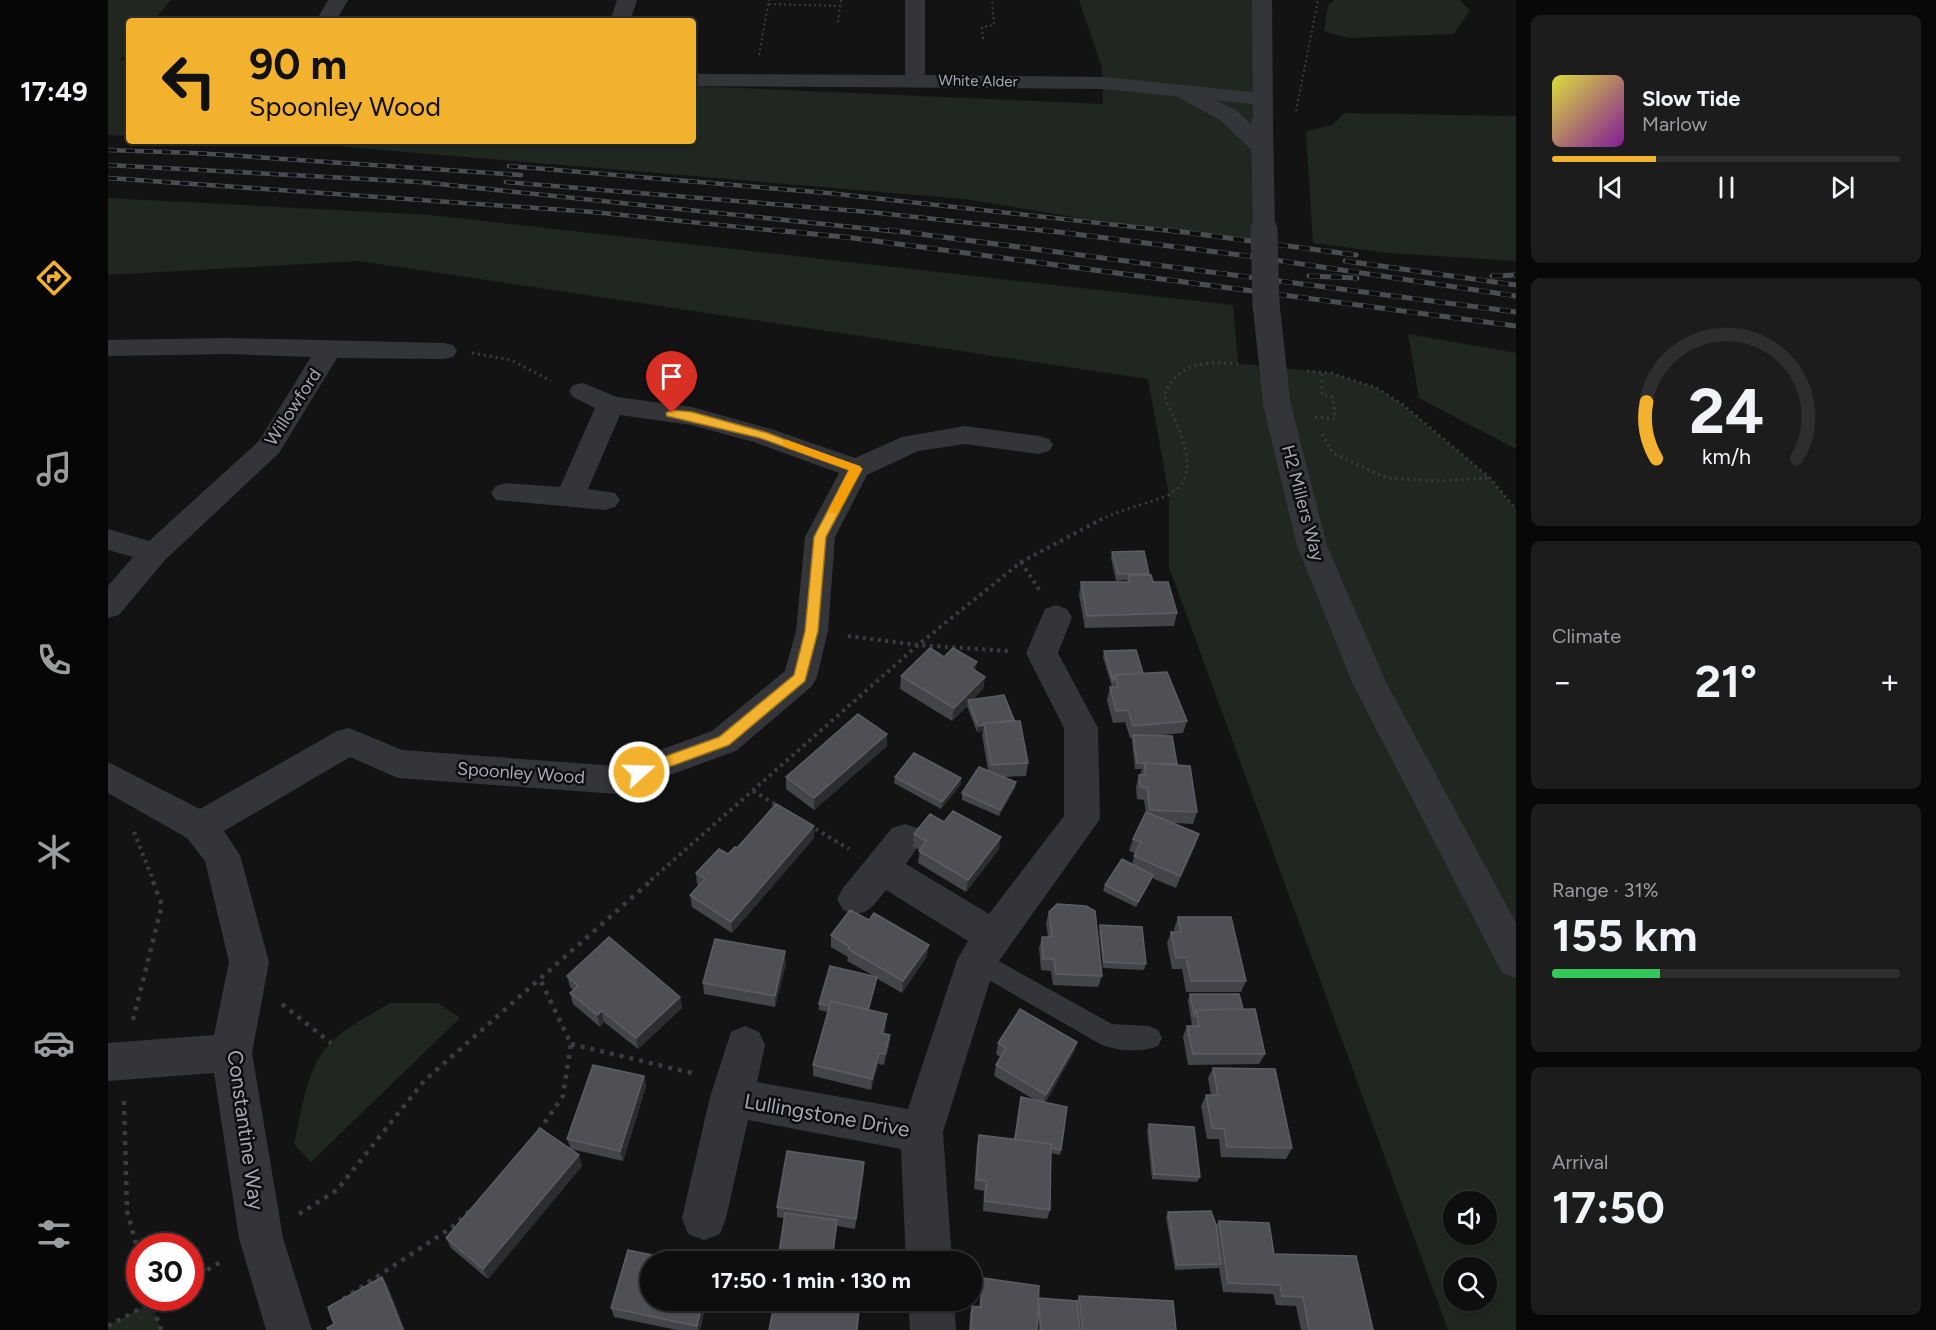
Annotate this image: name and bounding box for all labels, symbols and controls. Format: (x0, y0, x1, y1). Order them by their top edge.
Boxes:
text: 90 m (249, 39, 347, 90)
icon: left (150, 42, 228, 120)
street label: White Alder (938, 71, 1018, 91)
text: 17:49 (20, 75, 88, 108)
text: Slow Tide (1642, 85, 1741, 112)
text: Spoonley Wood (249, 90, 441, 123)
text: Marlow (1642, 112, 1707, 136)
icon: previous (1594, 171, 1627, 204)
icon: pause (1710, 171, 1743, 204)
icon: next (1826, 171, 1859, 204)
icon: directions (33, 257, 75, 299)
pin (646, 351, 697, 413)
icon: arrive (655, 360, 688, 393)
street label: Willowford (260, 364, 326, 450)
text: 24 (1688, 374, 1764, 449)
street label: H2 Millers Way (1277, 443, 1329, 564)
text: km/h (1702, 444, 1750, 469)
icon: music (33, 448, 75, 490)
text: Climate (1552, 624, 1621, 648)
icon: phone (33, 639, 75, 681)
text: 21° (1695, 654, 1757, 708)
text: − (1552, 662, 1573, 701)
text: + (1879, 662, 1900, 701)
position arrow (607, 740, 671, 804)
street label: Spoonley Wood (456, 758, 586, 788)
icon: climate (33, 831, 75, 873)
text: Range · 31% (1552, 878, 1658, 902)
text: 155 km (1552, 908, 1697, 962)
icon: car (33, 1022, 75, 1064)
street label: Constantine Way (222, 1048, 270, 1212)
street label: Lullingstone Drive (742, 1088, 912, 1142)
text: Arrival (1552, 1150, 1608, 1174)
text: 17:50 (1552, 1180, 1665, 1234)
map controls (1443, 1191, 1497, 1311)
button: sound (1443, 1191, 1497, 1245)
icon: filters (33, 1213, 75, 1255)
speed limit sign: 30 (126, 1233, 204, 1311)
button: search (1443, 1257, 1497, 1311)
text: 17:50 · 1 min · 130 m (711, 1267, 911, 1294)

